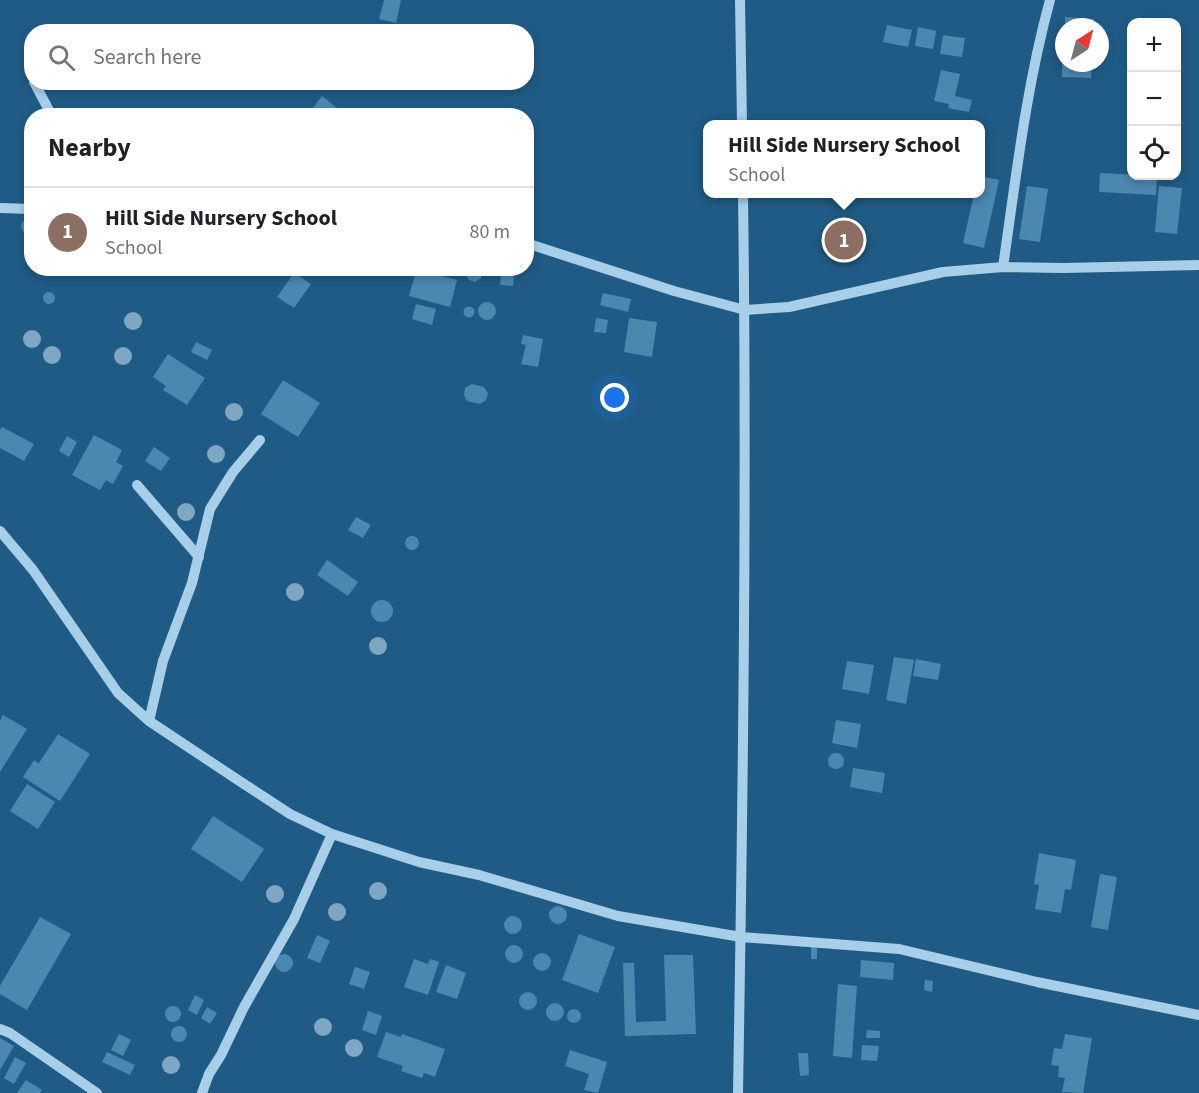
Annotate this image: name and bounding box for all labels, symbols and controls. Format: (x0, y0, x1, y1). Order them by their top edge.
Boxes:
north arrow (1055, 18, 1109, 72)
map controls (1127, 18, 1181, 180)
button: + (1127, 18, 1181, 72)
search box (24, 24, 534, 90)
icon: search (45, 41, 78, 74)
text: Search here (93, 41, 201, 73)
button: − (1127, 72, 1181, 126)
popup (703, 120, 985, 198)
button: locate (1127, 126, 1181, 180)
text: Nearby (48, 129, 131, 166)
text: Hill Side Nursery School (728, 129, 960, 161)
text: School (728, 161, 785, 189)
text: Hill Side Nursery School (105, 202, 337, 234)
text: 1 (62, 218, 73, 246)
text: 80 m (470, 218, 510, 246)
pin: 1 (824, 218, 864, 262)
text: School (105, 234, 162, 262)
your location (600, 383, 629, 412)

